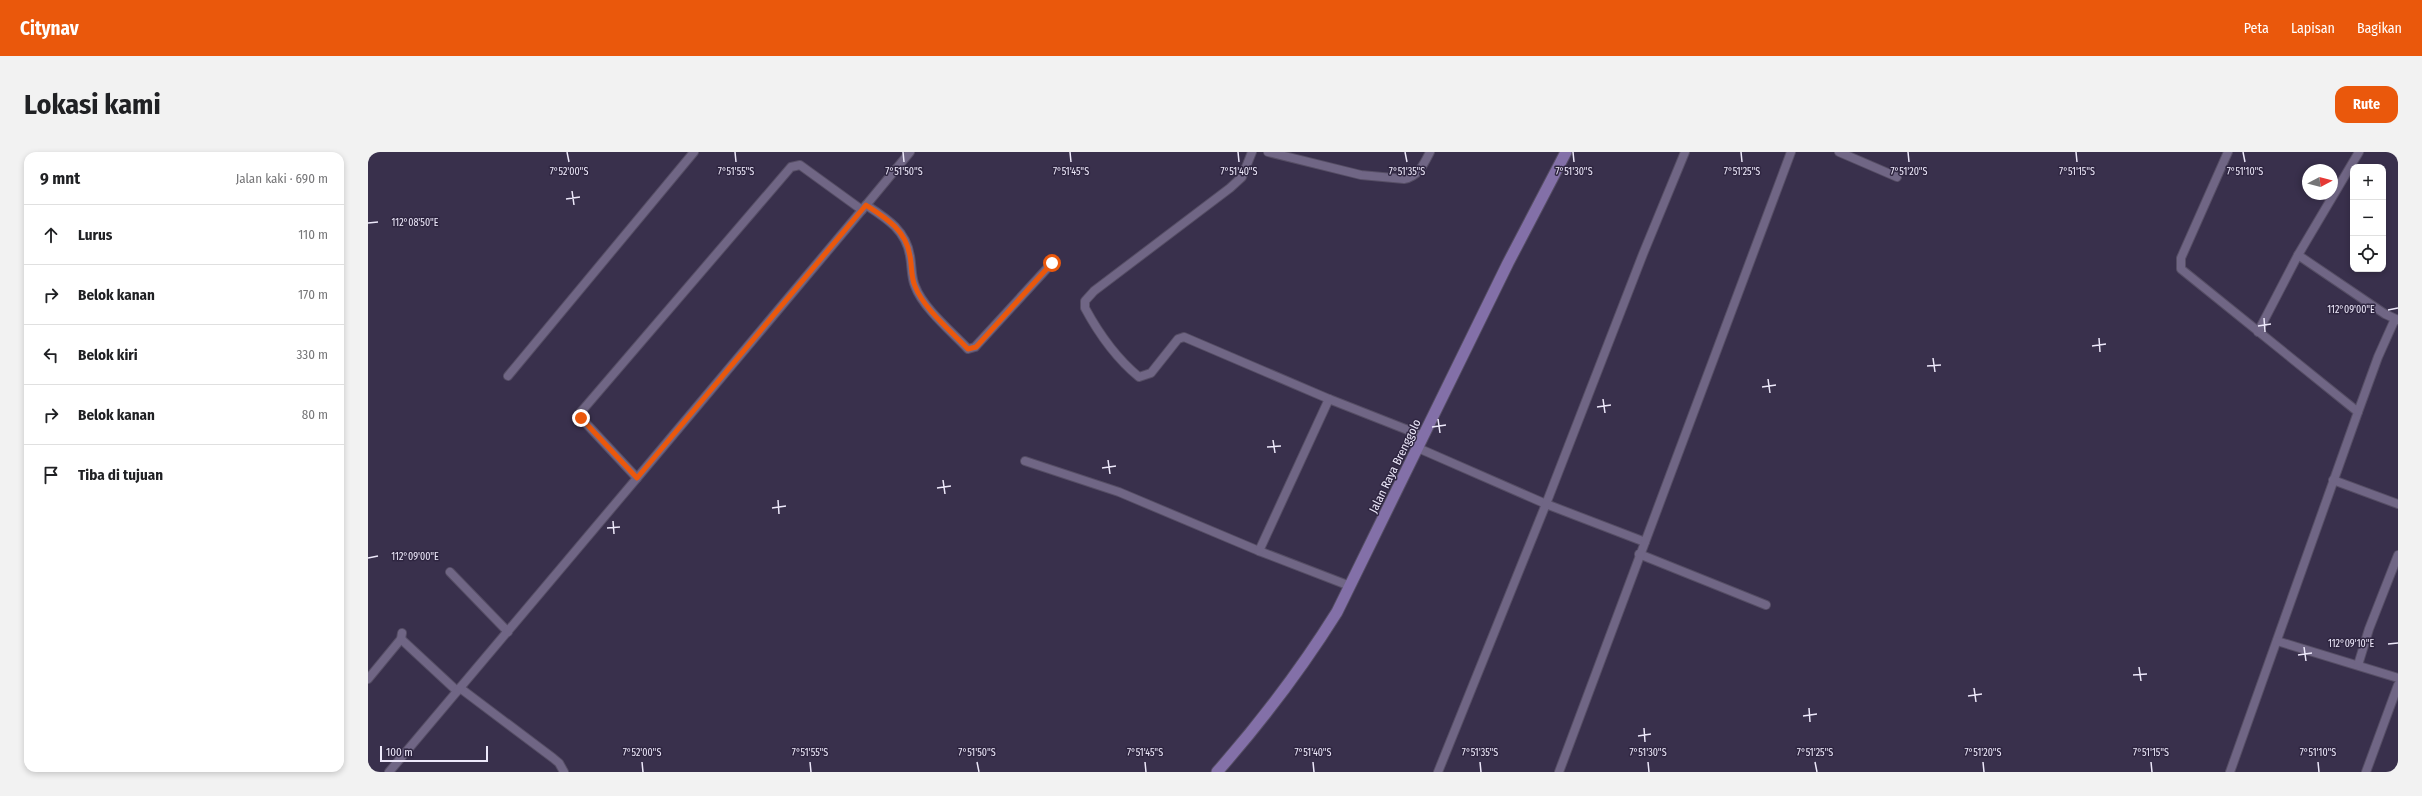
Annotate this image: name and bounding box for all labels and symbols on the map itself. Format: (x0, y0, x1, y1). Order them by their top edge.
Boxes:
north arrow (2302, 164, 2338, 200)
text: 7°52'00"S (550, 166, 588, 178)
text: 7°51'55"S (718, 166, 754, 178)
text: 7°51'50"S (885, 166, 923, 178)
text: 7°51'45"S (1053, 166, 1089, 178)
text: 7°51'40"S (1220, 166, 1258, 178)
text: 7°51'35"S (1389, 166, 1425, 178)
text: 7°51'30"S (1555, 166, 1593, 178)
text: 7°51'25"S (1724, 166, 1760, 178)
text: 7°51'20"S (1890, 166, 1928, 178)
text: 7°51'15"S (2059, 166, 2095, 178)
text: 7°51'10"S (2227, 166, 2263, 178)
text: 112°08'50"E (391, 217, 439, 229)
route start (1043, 254, 1061, 272)
text: 112°09'00"E (2327, 304, 2375, 316)
route end (572, 409, 590, 427)
street label: Jalan Raya Brenggolo (1366, 417, 1424, 515)
text: 112°09'00"E (391, 551, 439, 563)
text: 112°09'10"E (2328, 638, 2374, 650)
scale bar (380, 744, 488, 763)
text: 7°52'00"S (623, 747, 661, 759)
text: 7°51'55"S (792, 747, 828, 759)
text: 7°51'50"S (958, 747, 996, 759)
text: 7°51'45"S (1127, 747, 1163, 759)
text: 7°51'40"S (1294, 747, 1332, 759)
text: 7°51'35"S (1462, 747, 1498, 759)
text: 7°51'30"S (1629, 747, 1667, 759)
text: 7°51'25"S (1797, 747, 1833, 759)
text: 7°51'20"S (1964, 747, 2002, 759)
text: 7°51'15"S (2133, 747, 2169, 759)
text: 7°51'10"S (2300, 747, 2336, 759)

